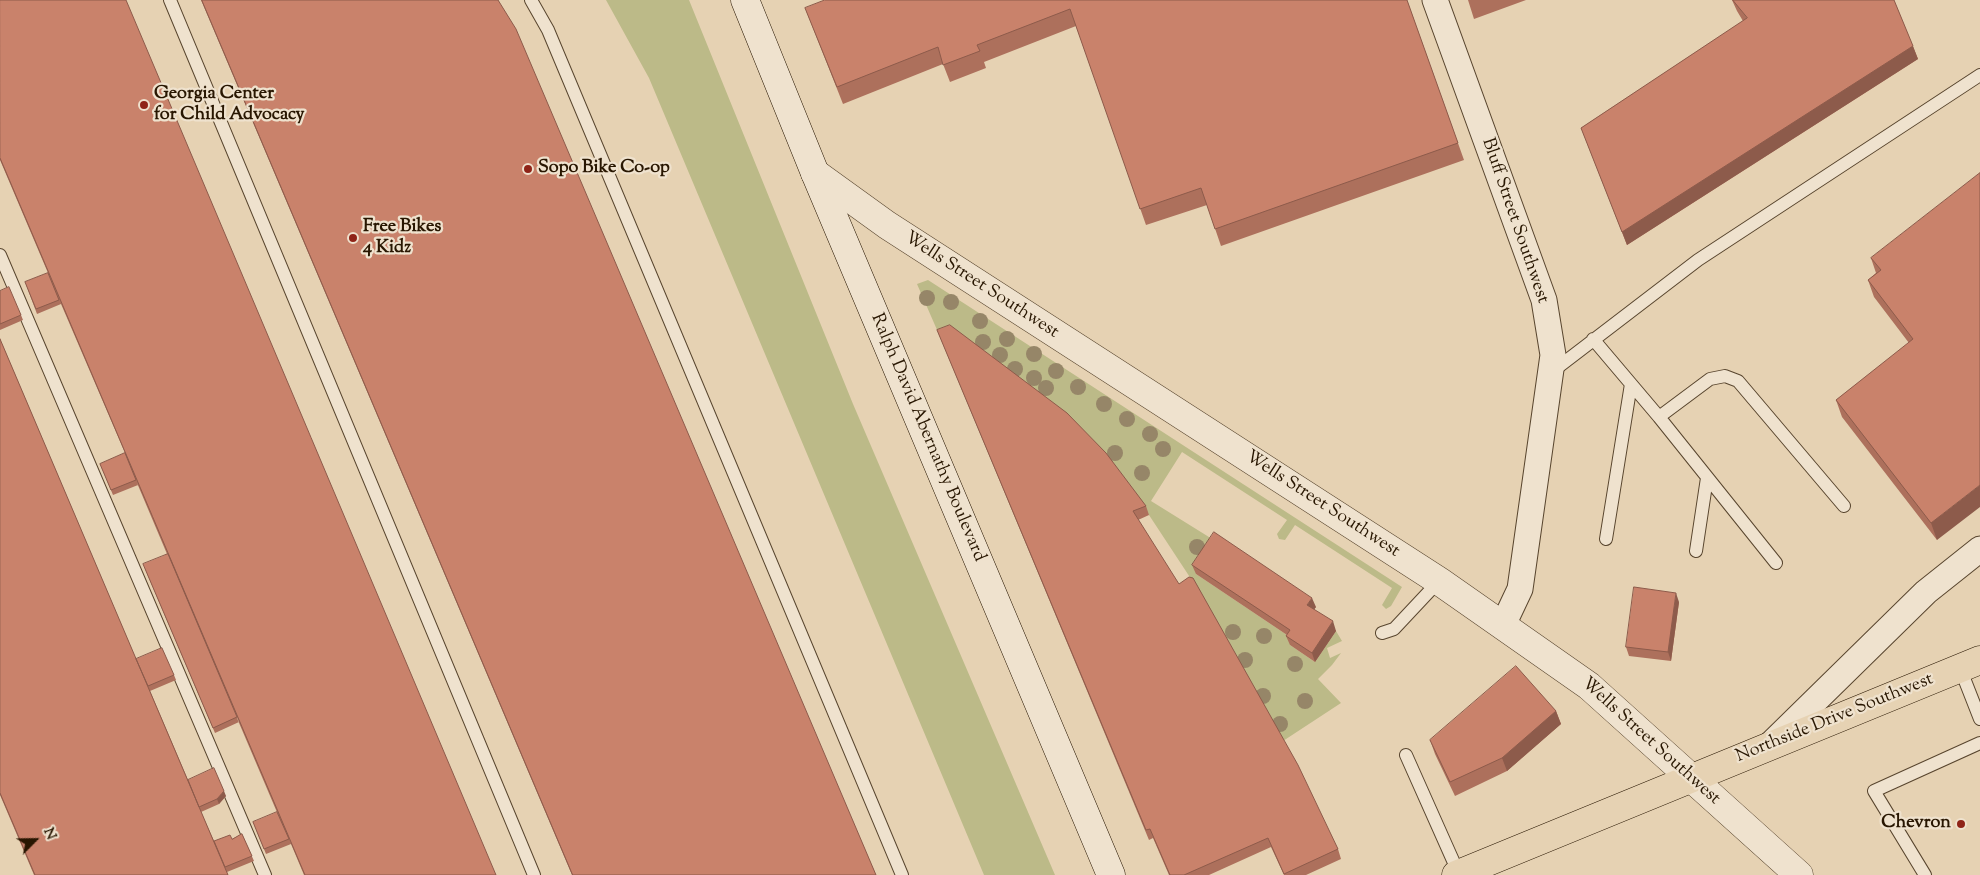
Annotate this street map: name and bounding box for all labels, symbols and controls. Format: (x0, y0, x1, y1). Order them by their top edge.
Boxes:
place label: Georgia Center for Child Advocacy (154, 84, 305, 126)
marker: Georgia Center for Child Advocacy (138, 99, 150, 111)
street label: Bluff Street Southwest (1476, 135, 1552, 307)
place label: Sopo Bike Co-op (538, 158, 670, 180)
marker: Sopo Bike Co-op (522, 163, 534, 175)
place label: Free Bikes 4 Kidz (363, 217, 441, 260)
street label: Wells Street Southwest (900, 228, 1062, 344)
marker: Free Bikes 4 Kidz (347, 232, 359, 244)
street label: Ralph David Abernathy Boulevard (865, 311, 989, 565)
street label: Wells Street Southwest (1241, 447, 1403, 563)
street label: Northside Drive Southwest (1733, 669, 1937, 769)
street label: Wells Street Southwest (1576, 674, 1724, 810)
place label: Chevron (1881, 813, 1951, 835)
north arrow (10, 815, 60, 865)
marker: Chevron (1955, 818, 1967, 830)
text: N (37, 825, 60, 843)

